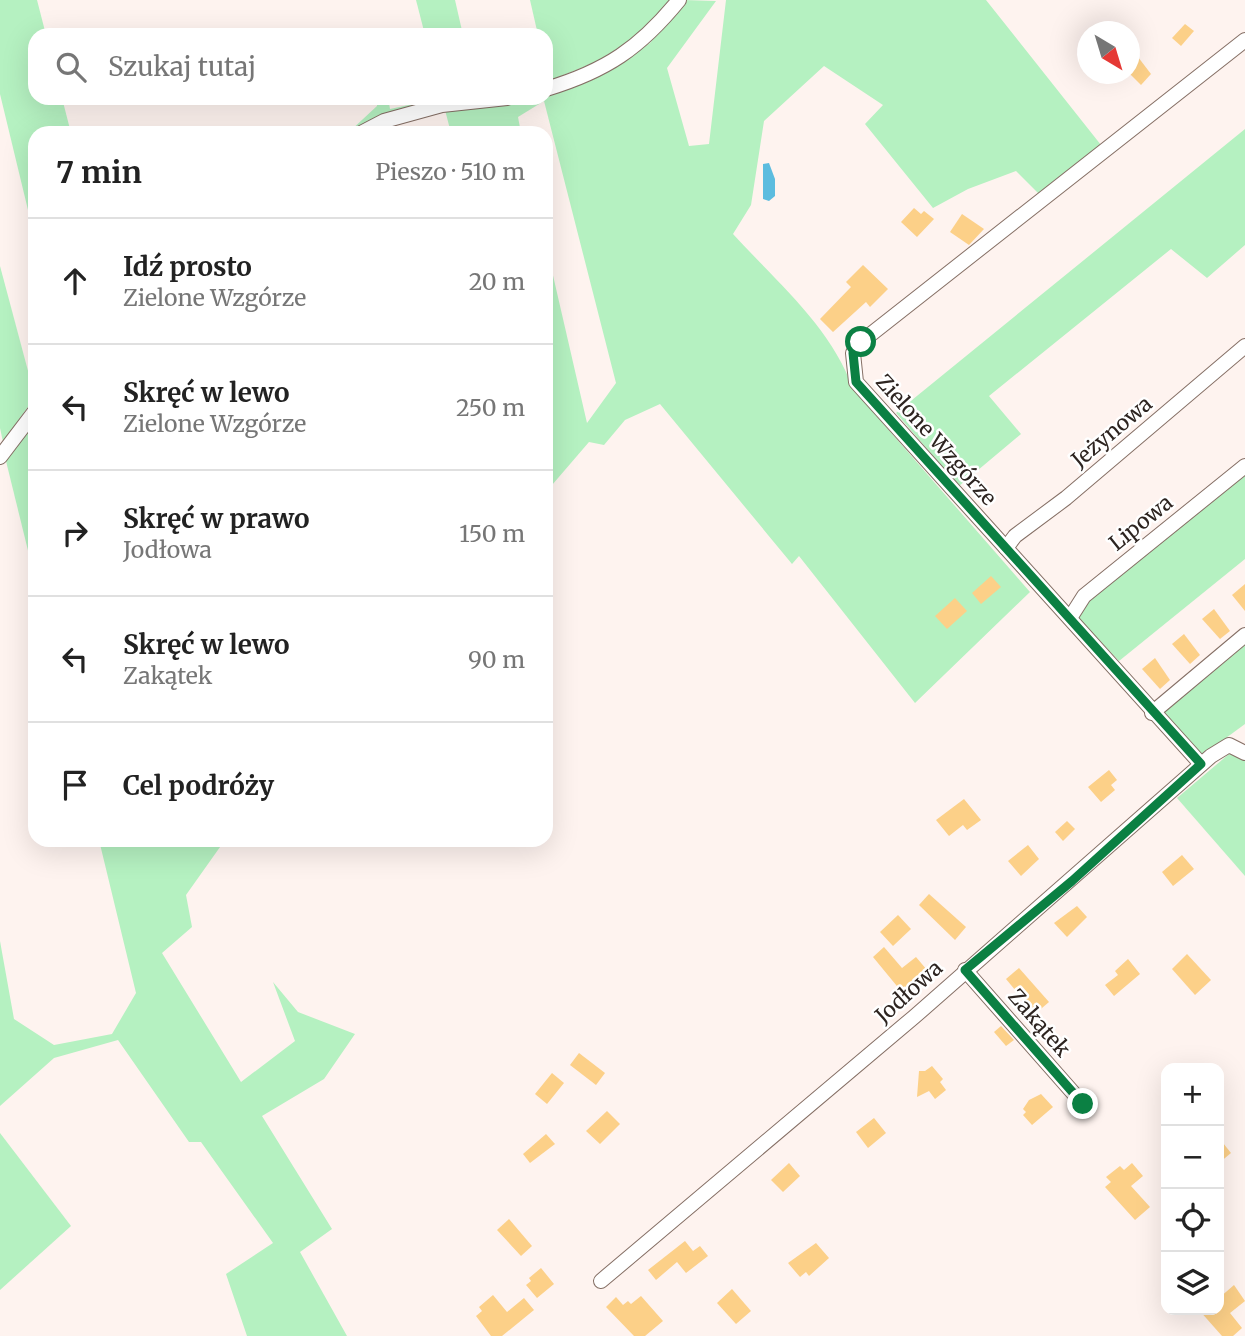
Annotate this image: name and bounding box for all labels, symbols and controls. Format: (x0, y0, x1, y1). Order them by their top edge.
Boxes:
north arrow (1077, 21, 1140, 84)
search box (28, 28, 553, 105)
icon: search (52, 48, 90, 86)
text: Szukaj tutaj (108, 50, 256, 83)
text: 7 min (56, 153, 142, 191)
text: Pieszo · 510 m (375, 157, 525, 186)
text: Idź prosto (123, 250, 252, 283)
icon: ahead (56, 262, 94, 300)
text: 20 m (469, 267, 525, 296)
text: Zielone Wzgórze (123, 283, 306, 312)
route start (845, 326, 876, 357)
street label: Zielone Wzgórze (870, 368, 1002, 511)
text: Skręć w lewo (123, 376, 290, 409)
icon: left (56, 388, 94, 426)
street label: Jeżynowa (1065, 390, 1158, 474)
text: 250 m (456, 393, 525, 422)
text: Zielone Wzgórze (123, 409, 306, 438)
street label: Lipowa (1103, 489, 1178, 556)
text: Skręć w prawo (123, 502, 310, 535)
icon: right (56, 514, 94, 552)
text: 150 m (459, 519, 525, 548)
text: Jodłowa (123, 535, 212, 564)
text: Skręć w lewo (123, 628, 290, 661)
icon: left (56, 640, 94, 678)
text: 90 m (468, 645, 525, 674)
text: Zakątek (123, 661, 212, 690)
icon: arrive (56, 766, 94, 804)
text: Cel podróży (123, 769, 274, 802)
street label: Jodłowa (869, 954, 948, 1029)
street label: Zakątek (1002, 983, 1077, 1063)
map controls (1161, 1063, 1224, 1315)
button: + (1161, 1063, 1224, 1126)
route end (1067, 1088, 1098, 1119)
button: − (1161, 1126, 1224, 1189)
button: locate (1161, 1189, 1224, 1252)
button: layers (1161, 1252, 1224, 1315)

